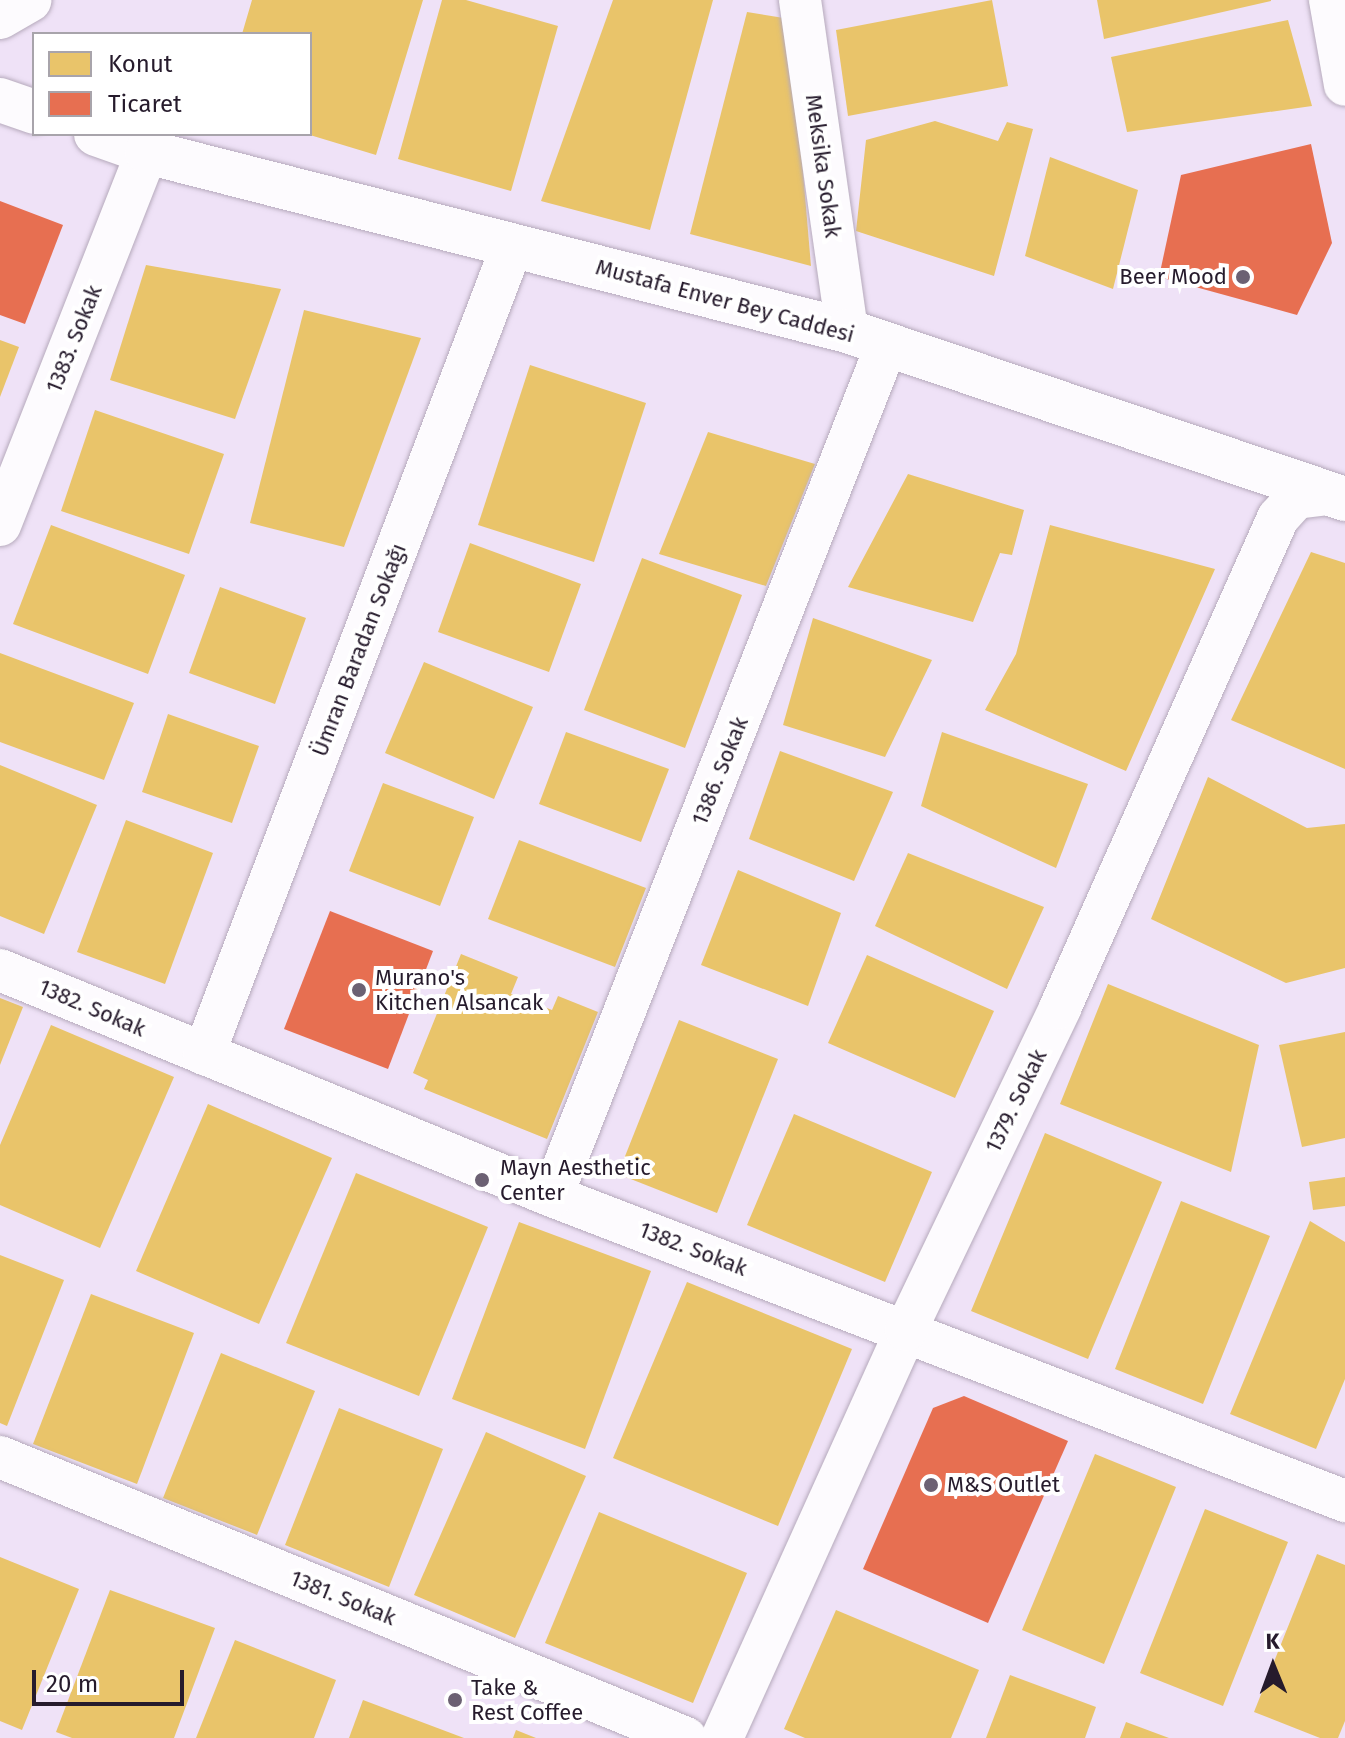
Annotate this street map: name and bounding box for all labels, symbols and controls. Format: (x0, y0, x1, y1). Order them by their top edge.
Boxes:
legend (32, 32, 312, 136)
text: Konut (108, 50, 173, 78)
text: Ticaret (108, 90, 182, 118)
street label: Meksika Sokak (800, 93, 846, 239)
street label: Mustafa Enver Bey Caddesi (593, 254, 857, 348)
place label: Beer Mood (1119, 264, 1227, 290)
marker: Beer Mood (1234, 268, 1252, 286)
street label: 1383. Sokak (40, 281, 108, 397)
street label: Ümran Baradan Sokağı (306, 540, 412, 760)
street label: 1386. Sokak (686, 713, 754, 829)
place label: Murano's Kitchen Alsancak (375, 964, 543, 1016)
street label: 1382. Sokak (35, 974, 149, 1042)
marker: Murano's Kitchen Alsancak (350, 981, 368, 999)
street label: 1379. Sokak (980, 1045, 1052, 1157)
place label: Mayn Aesthetic Center (500, 1154, 651, 1206)
marker: Mayn Aesthetic Center (471, 1169, 493, 1191)
street label: 1382. Sokak (635, 1216, 751, 1282)
place label: M&S Outlet (947, 1472, 1060, 1498)
marker: M&S Outlet (922, 1476, 940, 1494)
street label: 1381. Sokak (286, 1565, 400, 1631)
north arrow (1233, 1626, 1313, 1706)
text: K (1265, 1628, 1280, 1655)
scale bar (36, 1654, 188, 1704)
text: 20 m (46, 1670, 98, 1698)
place label: Take & Rest Coffee (471, 1674, 583, 1726)
marker: Take & Rest Coffee (446, 1691, 464, 1709)

